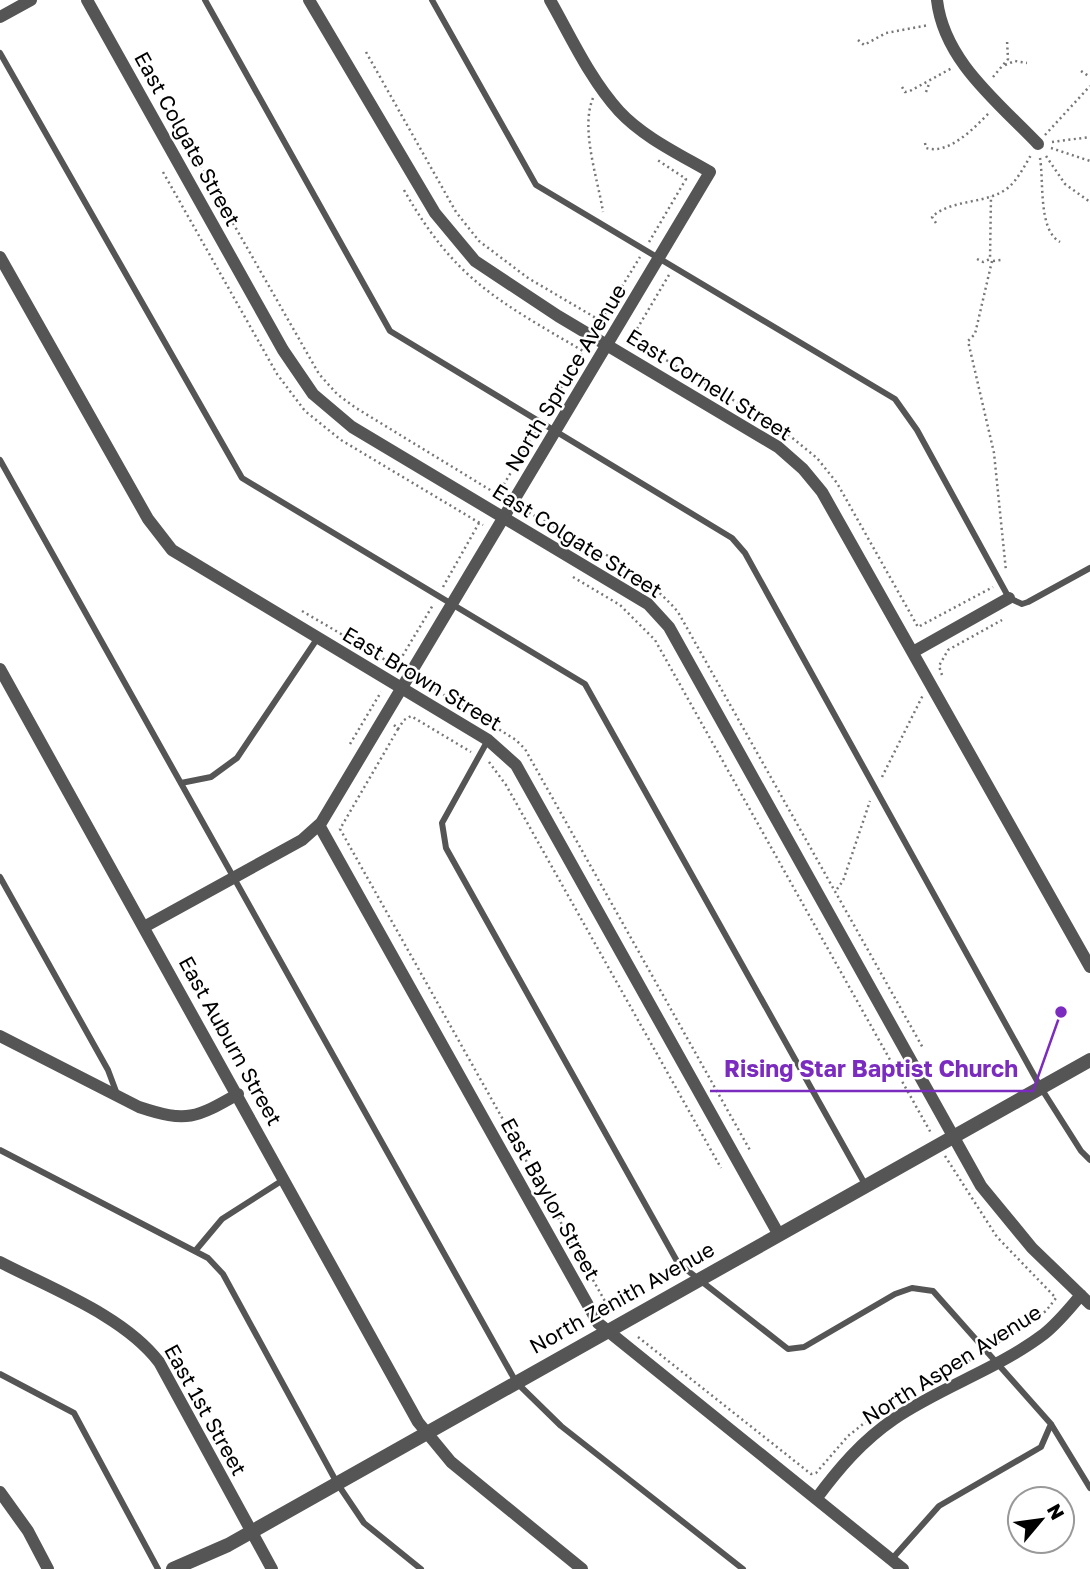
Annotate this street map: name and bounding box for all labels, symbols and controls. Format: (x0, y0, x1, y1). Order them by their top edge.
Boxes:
street label: East Colgate Street (129, 47, 247, 230)
street label: North Spruce Avenue (499, 279, 631, 476)
street label: East Cornell Street (622, 323, 797, 446)
street label: East Colgate Street (488, 477, 667, 603)
street label: East Brown Street (338, 620, 507, 736)
street label: East Auburn Street (174, 951, 288, 1130)
callout: Rising Star Baptist Church (710, 1047, 1033, 1091)
text: Rising Star Baptist Church (724, 1054, 1018, 1082)
street label: East Baylor Street (496, 1113, 606, 1284)
street label: North Zenith Avenue (525, 1235, 718, 1359)
street label: North Aspen Avenue (857, 1298, 1046, 1430)
street label: East 1st Street (159, 1339, 253, 1480)
north arrow (1006, 1485, 1076, 1555)
text: N (1043, 1500, 1070, 1523)

